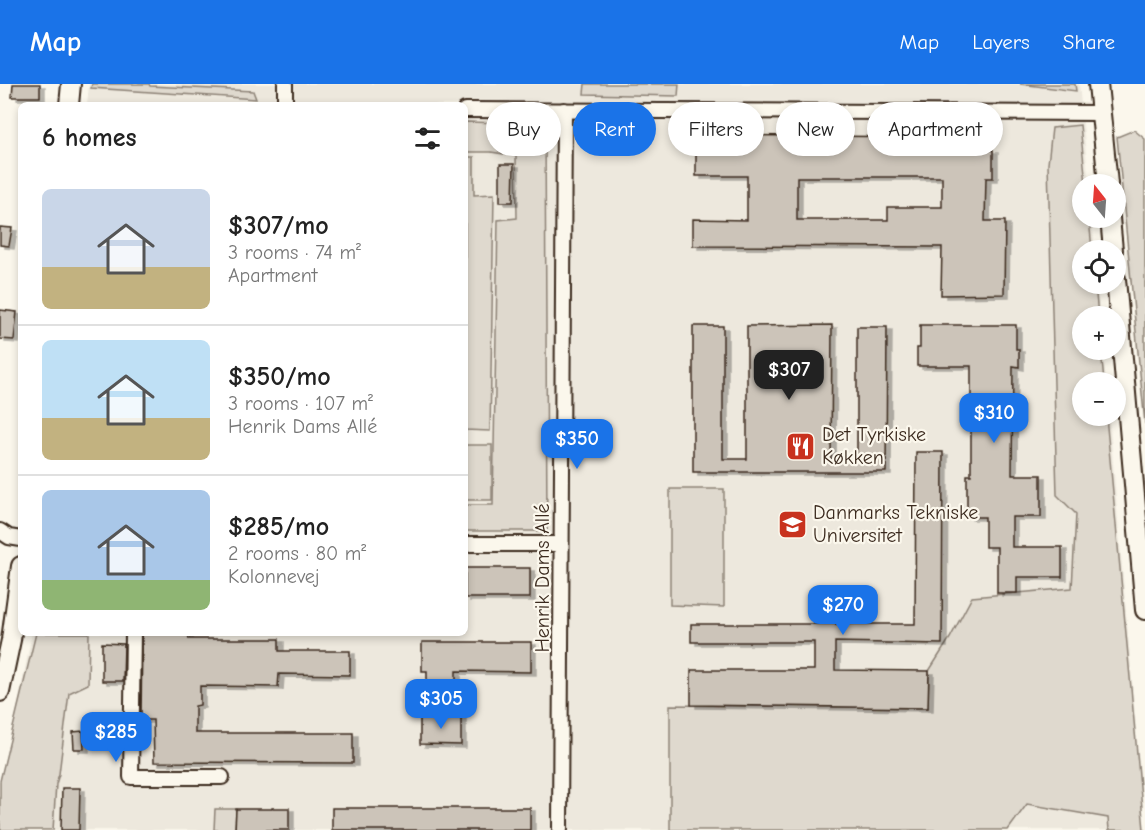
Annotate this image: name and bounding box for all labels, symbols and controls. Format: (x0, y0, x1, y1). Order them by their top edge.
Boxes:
text: Map (30, 26, 81, 58)
text: Map (900, 30, 939, 54)
text: Layers (972, 30, 1030, 54)
text: Share (1063, 30, 1115, 54)
chip: Buy (486, 102, 561, 156)
chip: Rent (573, 102, 656, 156)
chip: Filters (668, 102, 764, 156)
chip: New (776, 102, 855, 156)
chip: Apartment (867, 102, 1003, 156)
icon: filters (411, 122, 444, 155)
text: 6 homes (42, 123, 137, 153)
north arrow (1072, 174, 1126, 228)
map controls (1072, 174, 1126, 426)
text: $307/mo (228, 211, 329, 241)
icon: home (90, 213, 162, 285)
button: locate (1072, 240, 1126, 294)
text: 3 rooms · 74 m² (228, 241, 361, 264)
text: Apartment (228, 264, 318, 287)
button: + (1072, 306, 1126, 360)
pin: $307 (753, 350, 825, 401)
text: $307 (768, 358, 810, 381)
text: $350/mo (228, 362, 331, 392)
icon: home (90, 364, 162, 436)
button: − (1072, 372, 1126, 426)
text: 3 rooms · 107 m² (228, 392, 373, 415)
pin: $310 (958, 393, 1030, 444)
text: $310 (973, 401, 1015, 424)
text: Henrik Dams Allé (228, 415, 377, 438)
pin: $350 (541, 419, 613, 470)
place label: Det Tyrkiske Køkken (822, 423, 926, 469)
text: $350 (555, 427, 599, 450)
restaurant icon: Det Tyrkiske Køkken (785, 430, 817, 462)
place label: Danmarks Tekniske Universitet (813, 501, 978, 547)
street label: Henrik Dams Allé (531, 503, 554, 653)
school or university icon: Danmarks Tekniske Universitet (776, 508, 808, 540)
text: $285/mo (228, 512, 329, 542)
icon: home (90, 514, 162, 586)
text: 2 rooms · 80 m² (228, 542, 366, 565)
text: Kolonnevej (228, 565, 320, 588)
pin: $270 (807, 585, 879, 636)
text: $270 (822, 593, 864, 616)
pin: $305 (405, 679, 477, 730)
text: $305 (419, 687, 463, 710)
pin: $285 (80, 712, 152, 763)
text: $285 (95, 720, 137, 743)

